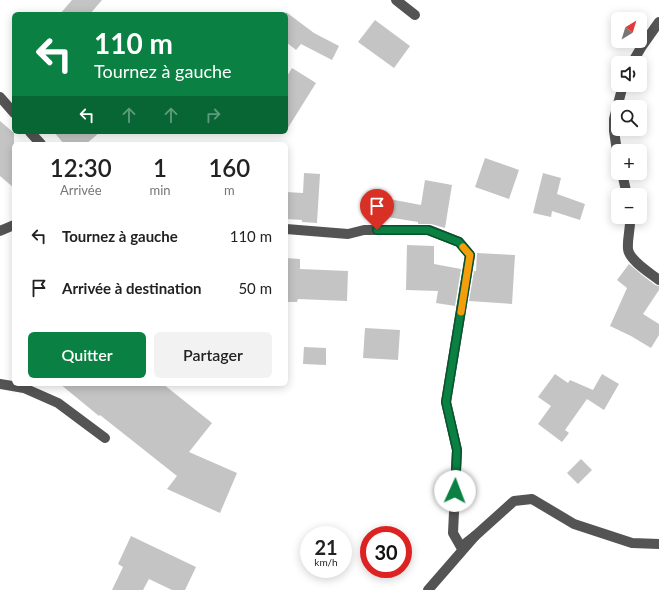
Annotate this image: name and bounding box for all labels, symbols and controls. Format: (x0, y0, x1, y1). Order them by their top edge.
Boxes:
north arrow (611, 12, 647, 48)
map controls (611, 12, 647, 224)
text: 110 m (94, 26, 173, 60)
icon: left (28, 28, 80, 80)
button: sound (611, 56, 647, 92)
text: Tournez à gauche (94, 60, 232, 82)
button: search (611, 100, 647, 136)
icon: left (76, 104, 98, 126)
icon: ahead (118, 104, 140, 126)
icon: ahead (160, 104, 182, 126)
icon: right (202, 104, 224, 126)
button: + (611, 144, 647, 180)
text: 12:30 (50, 153, 112, 182)
text: 1 (153, 153, 167, 182)
text: 160 (208, 153, 250, 182)
text: Arrivée (60, 182, 102, 198)
text: min (149, 182, 171, 198)
text: m (224, 182, 235, 198)
button: − (611, 188, 647, 224)
pin (360, 189, 394, 230)
icon: arrive (366, 195, 388, 217)
icon: left (28, 225, 50, 247)
text: Tournez à gauche (62, 227, 178, 245)
text: 110 m (230, 227, 272, 245)
icon: arrive (28, 277, 50, 299)
text: Arrivée à destination (62, 279, 201, 297)
text: 50 m (238, 279, 272, 297)
button: Quitter (28, 332, 146, 378)
button: Partager (154, 332, 272, 378)
position arrow (434, 470, 476, 512)
speed limit sign: 30 (360, 526, 412, 578)
text: 21 (314, 535, 338, 559)
text: km/h (314, 556, 338, 568)

